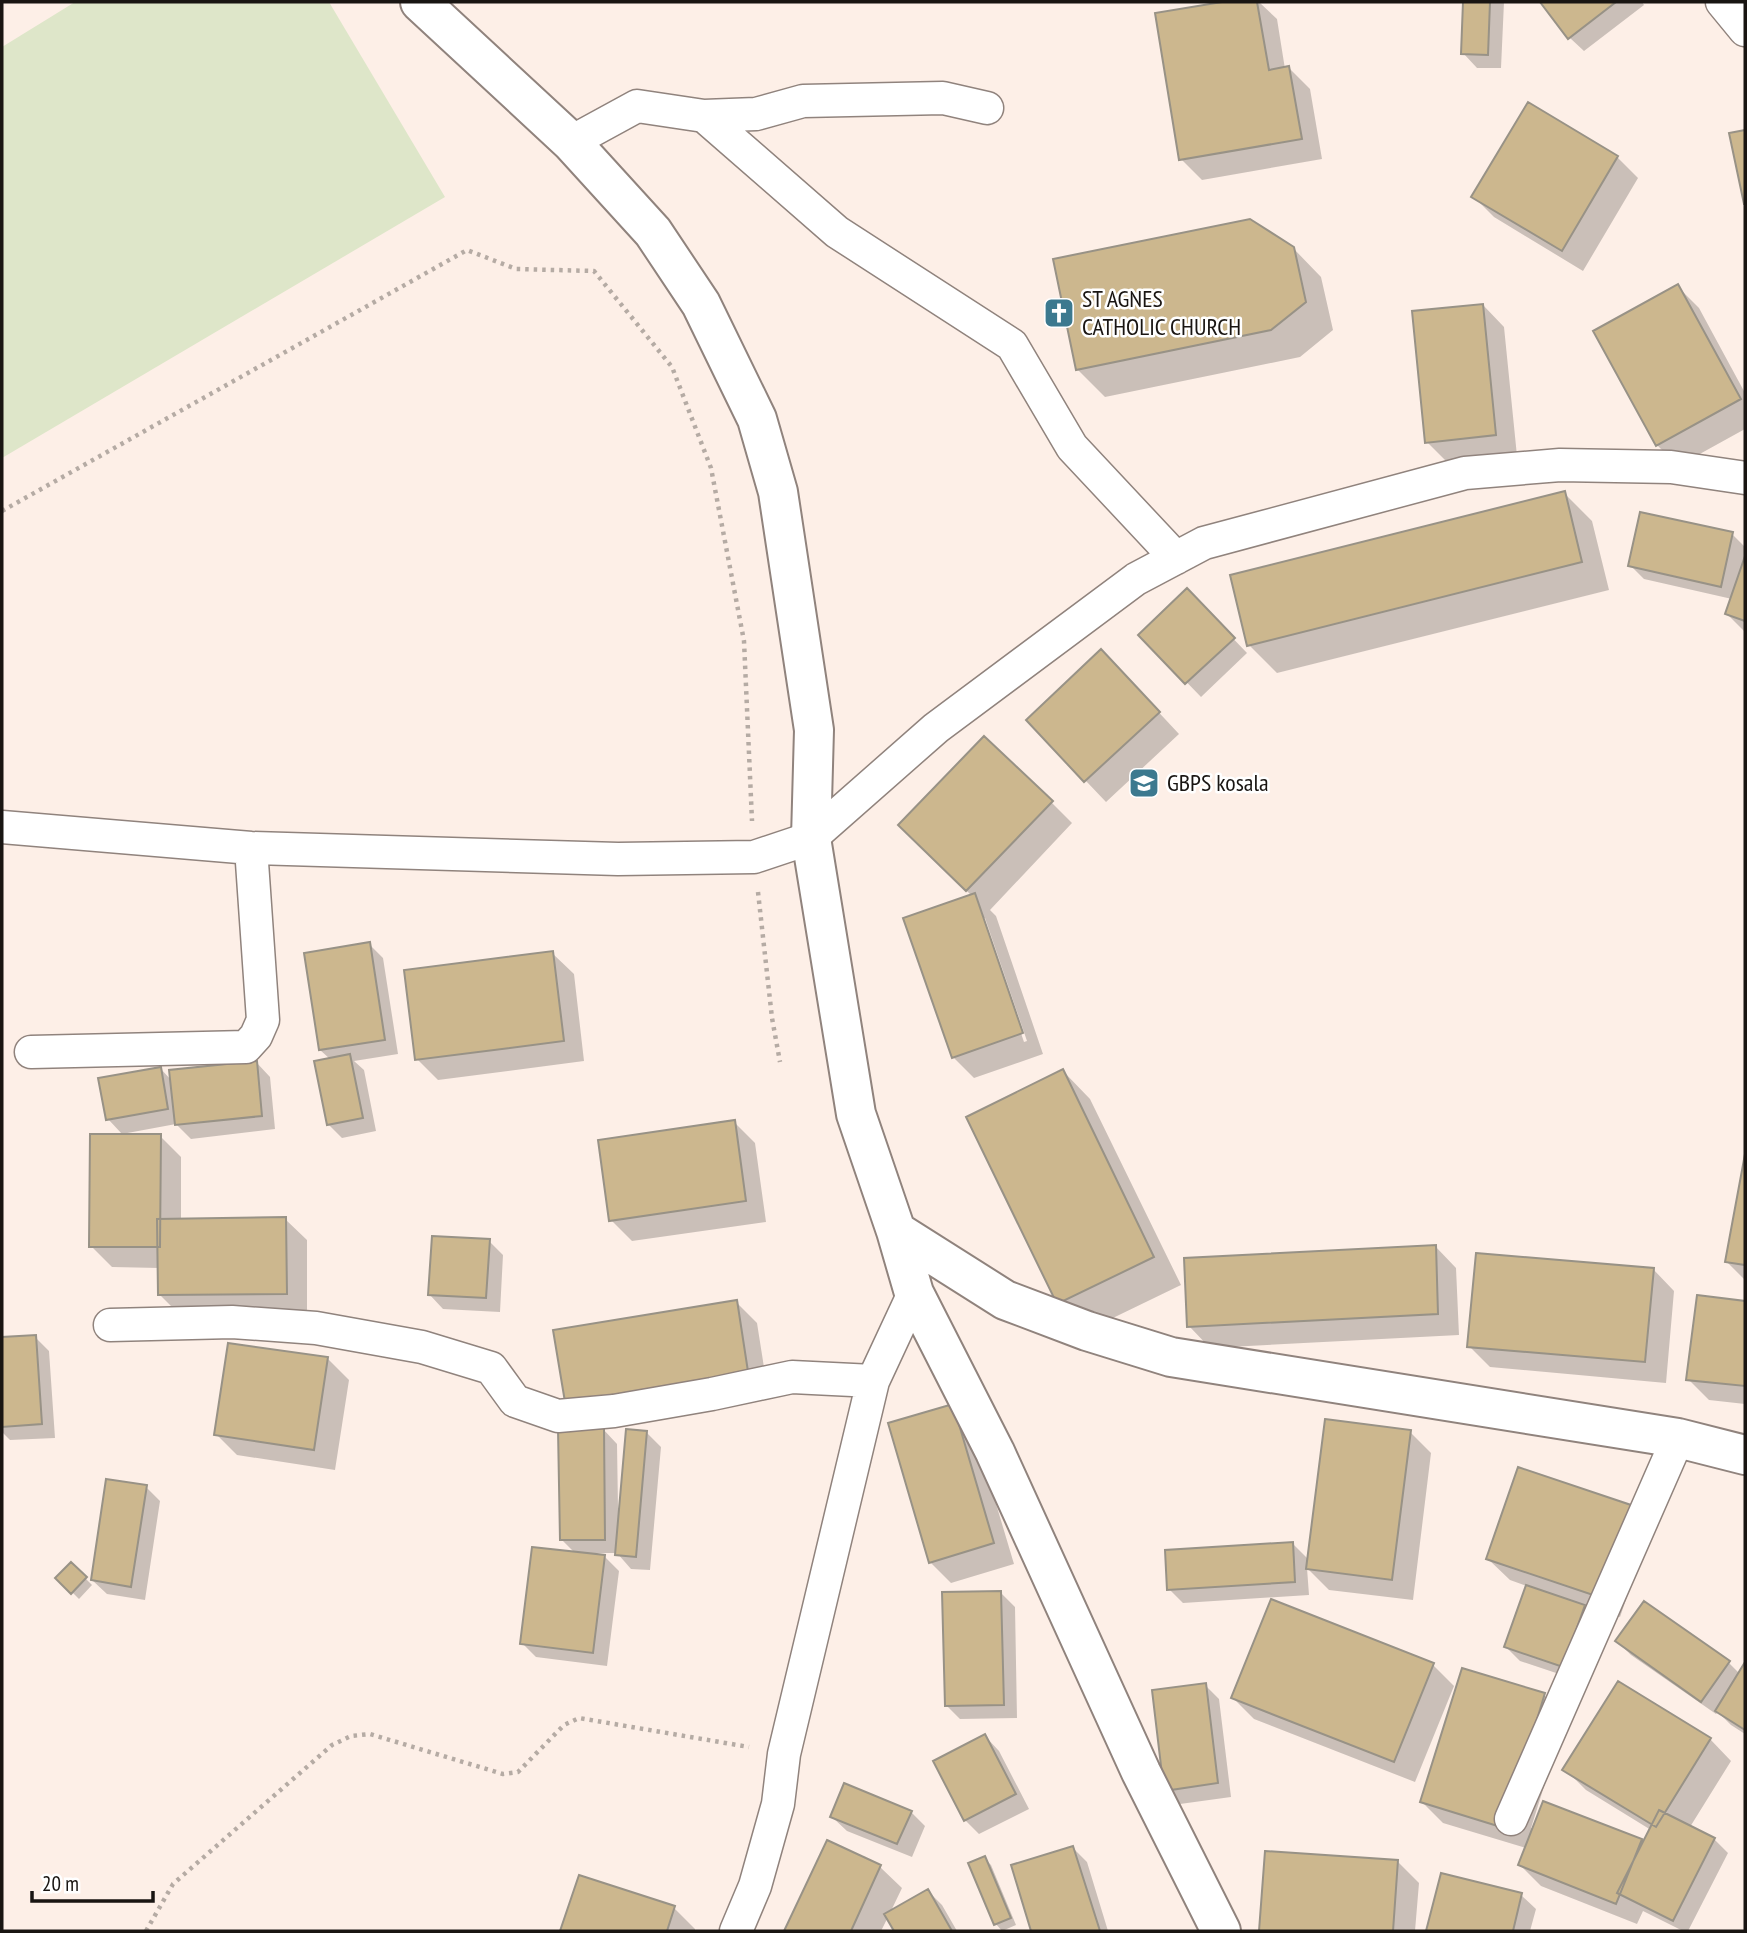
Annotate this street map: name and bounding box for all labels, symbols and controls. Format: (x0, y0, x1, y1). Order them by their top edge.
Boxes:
place label: ST AGNES CATHOLIC CHURCH (1082, 283, 1241, 342)
church icon: ST AGNES CATHOLIC CHURCH (1042, 296, 1076, 330)
school or university icon: GBPS kosala (1127, 766, 1161, 800)
place label: GBPS kosala (1167, 767, 1269, 798)
scale bar (32, 1860, 152, 1904)
text: 20 m (42, 1870, 79, 1897)

